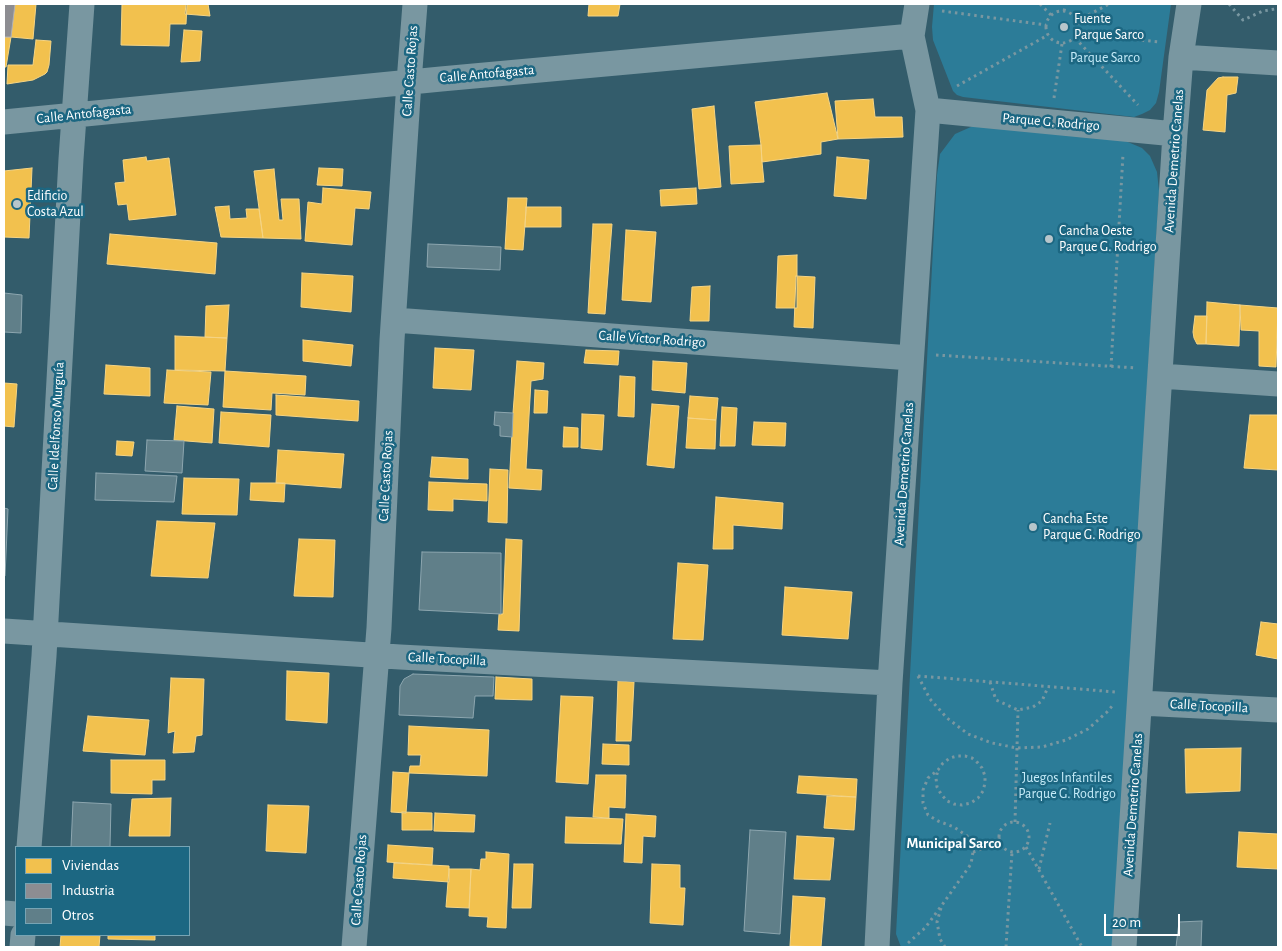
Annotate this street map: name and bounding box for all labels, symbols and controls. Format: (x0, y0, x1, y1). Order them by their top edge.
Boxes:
place label: Fuente Parque Sarco (1074, 11, 1144, 44)
marker: Fuente Parque Sarco (1058, 21, 1070, 33)
street label: Calle Casto Rojas (398, 25, 422, 117)
park label: Parque Sarco (1070, 50, 1140, 66)
street label: Calle Antofagasta (439, 61, 535, 87)
street label: Avenida Demetrio Canelas (1161, 89, 1187, 233)
street label: Calle Antofagasta (36, 101, 132, 127)
street label: Parque G. Rodrigo (1002, 109, 1100, 135)
place label: Edificio Costa Azul (27, 188, 84, 220)
marker: Edificio Costa Azul (11, 198, 23, 210)
place label: Cancha Oeste Parque G. Rodrigo (1059, 223, 1157, 256)
marker: Cancha Oeste Parque G. Rodrigo (1043, 233, 1055, 245)
street label: Calle Víctor Rodrigo (598, 327, 706, 351)
street label: Calle Idelfonso Murguía (44, 361, 68, 491)
street label: Avenida Demetrio Canelas (891, 402, 917, 546)
street label: Calle Casto Rojas (375, 430, 397, 522)
place label: Cancha Este Parque G. Rodrigo (1043, 511, 1141, 544)
marker: Cancha Este Parque G. Rodrigo (1027, 521, 1039, 533)
street label: Calle Tocopilla (407, 649, 487, 669)
street label: Calle Tocopilla (1169, 696, 1249, 716)
street label: Avenida Demetrio Canelas (1120, 733, 1146, 877)
park label: Juegos Infantiles Parque G. Rodrigo (1018, 770, 1116, 802)
street label: Calle Casto Rojas (347, 834, 371, 926)
district label: Municipal Sarco (907, 834, 1001, 852)
legend (15, 846, 190, 936)
text: Viviendas (62, 858, 119, 873)
text: Industria (62, 883, 115, 898)
scale bar (1107, 904, 1183, 936)
text: Otros (62, 908, 94, 923)
text: 20 m (1112, 915, 1141, 930)

